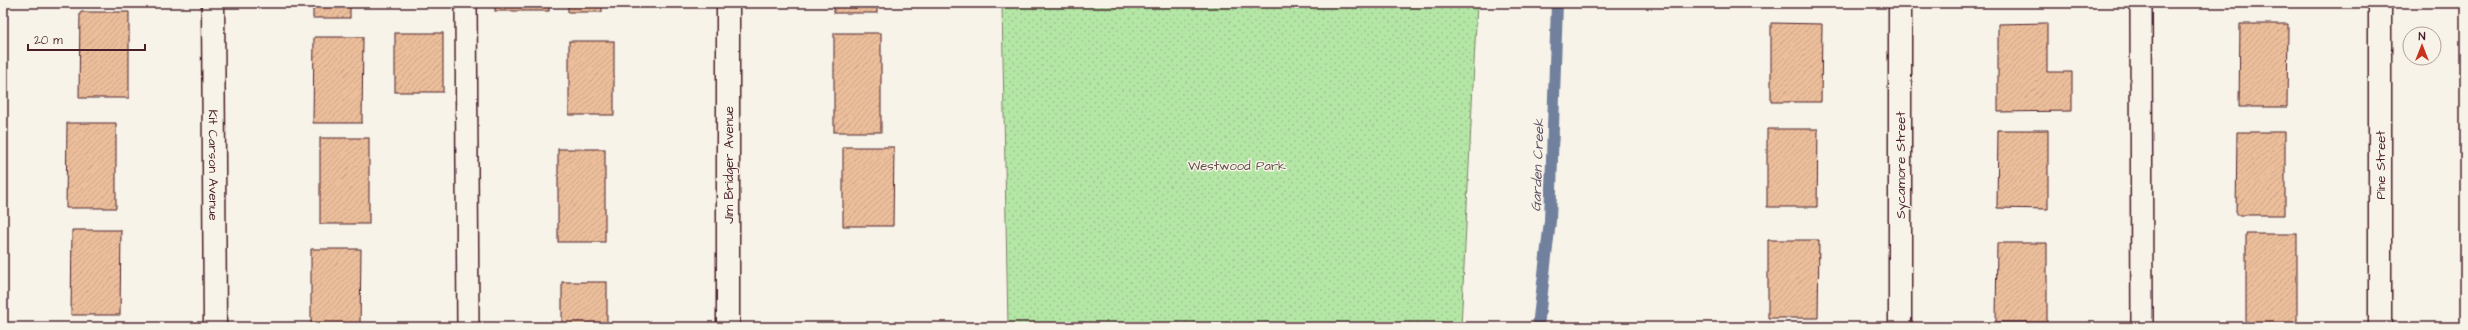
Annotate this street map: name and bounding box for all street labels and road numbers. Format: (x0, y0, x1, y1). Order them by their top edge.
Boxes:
street label: Jim Bridger Avenue (720, 106, 739, 224)
street label: Kit Carson Avenue (204, 109, 222, 221)
street label: Sycamore Street (1892, 111, 1911, 219)
street label: Pine Street (2372, 130, 2390, 200)

